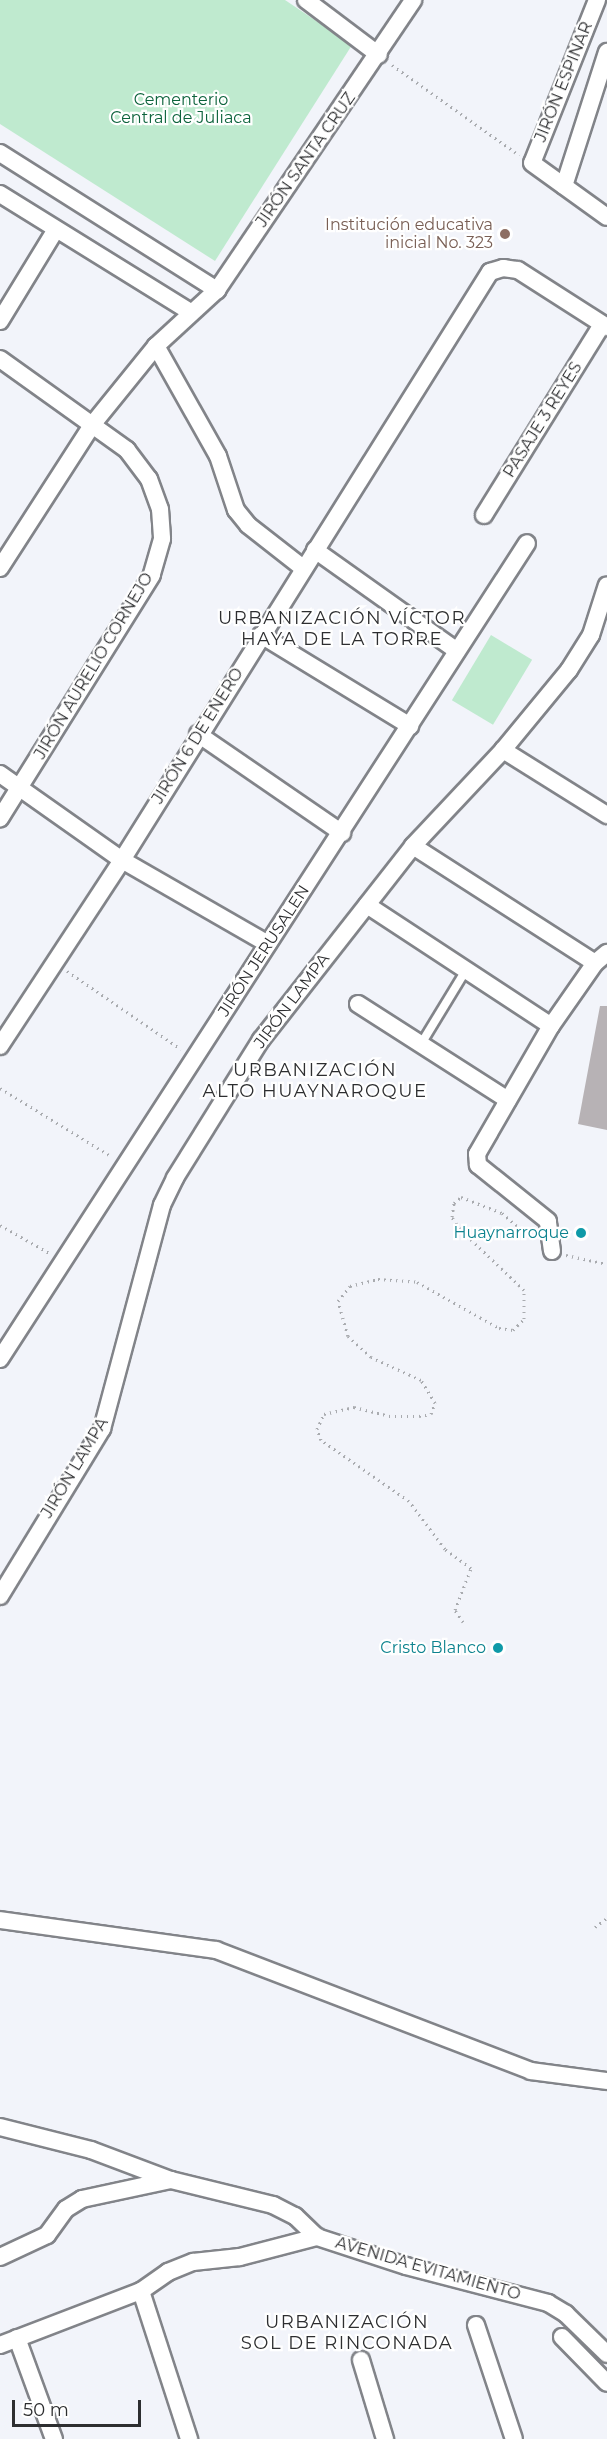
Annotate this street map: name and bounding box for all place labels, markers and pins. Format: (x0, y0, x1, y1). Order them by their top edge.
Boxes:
place label: Institución educativa inicial No. 323 (325, 215, 493, 253)
marker: Institución educativa inicial No. 323 (498, 227, 512, 241)
place label: Huaynarroque (453, 1223, 569, 1243)
marker: Huaynarroque (574, 1226, 588, 1240)
place label: Cristo Blanco (380, 1638, 486, 1658)
marker: Cristo Blanco (491, 1641, 505, 1655)

